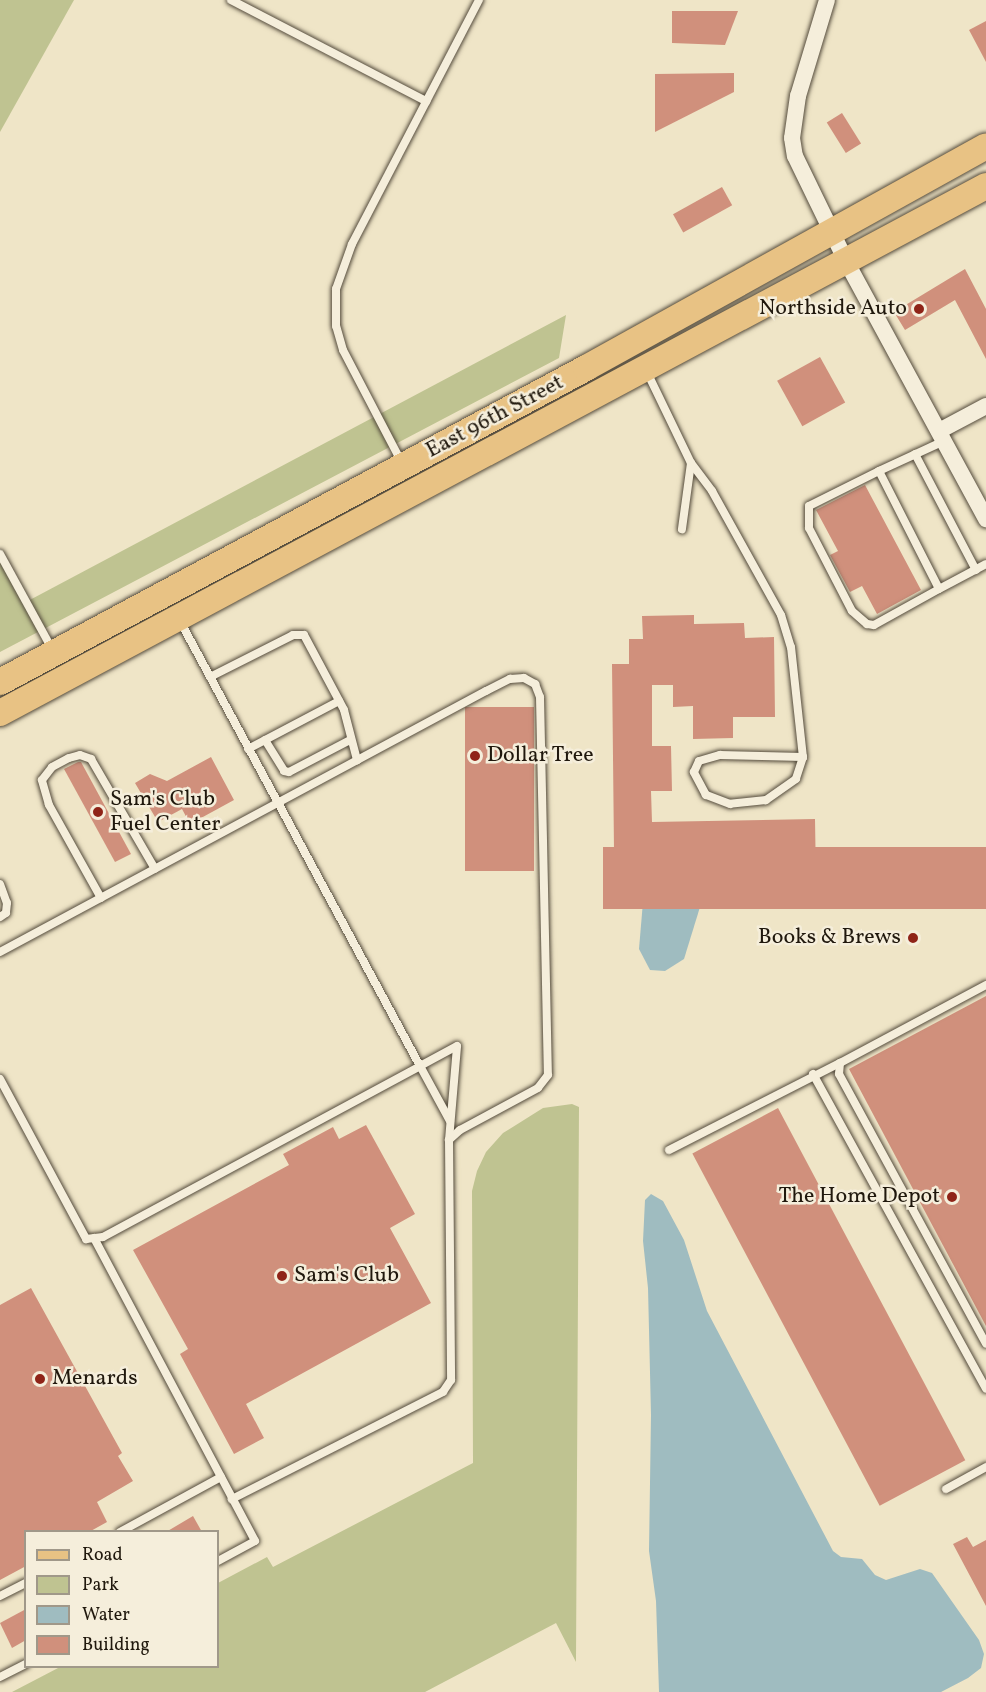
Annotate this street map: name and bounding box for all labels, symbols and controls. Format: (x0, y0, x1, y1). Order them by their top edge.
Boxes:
place label: Northside Auto (759, 296, 907, 322)
marker: Northside Auto (912, 302, 926, 316)
street label: East 96th Street (422, 370, 568, 464)
place label: Dollar Tree (487, 743, 594, 769)
marker: Dollar Tree (468, 749, 482, 763)
place label: Sam's Club Fuel Center (110, 786, 221, 837)
marker: Sam's Club Fuel Center (91, 805, 105, 819)
place label: Books & Brews (758, 925, 901, 951)
marker: Books & Brews (906, 931, 920, 945)
place label: The Home Depot (779, 1184, 940, 1210)
marker: The Home Depot (945, 1190, 959, 1204)
place label: Sam's Club (294, 1263, 399, 1289)
marker: Sam's Club (275, 1269, 289, 1283)
place label: Menards (52, 1366, 138, 1392)
marker: Menards (33, 1372, 47, 1386)
legend (24, 1530, 219, 1668)
text: Road (82, 1543, 123, 1568)
text: Park (82, 1573, 119, 1598)
text: Water (82, 1603, 130, 1628)
text: Building (82, 1633, 150, 1658)

